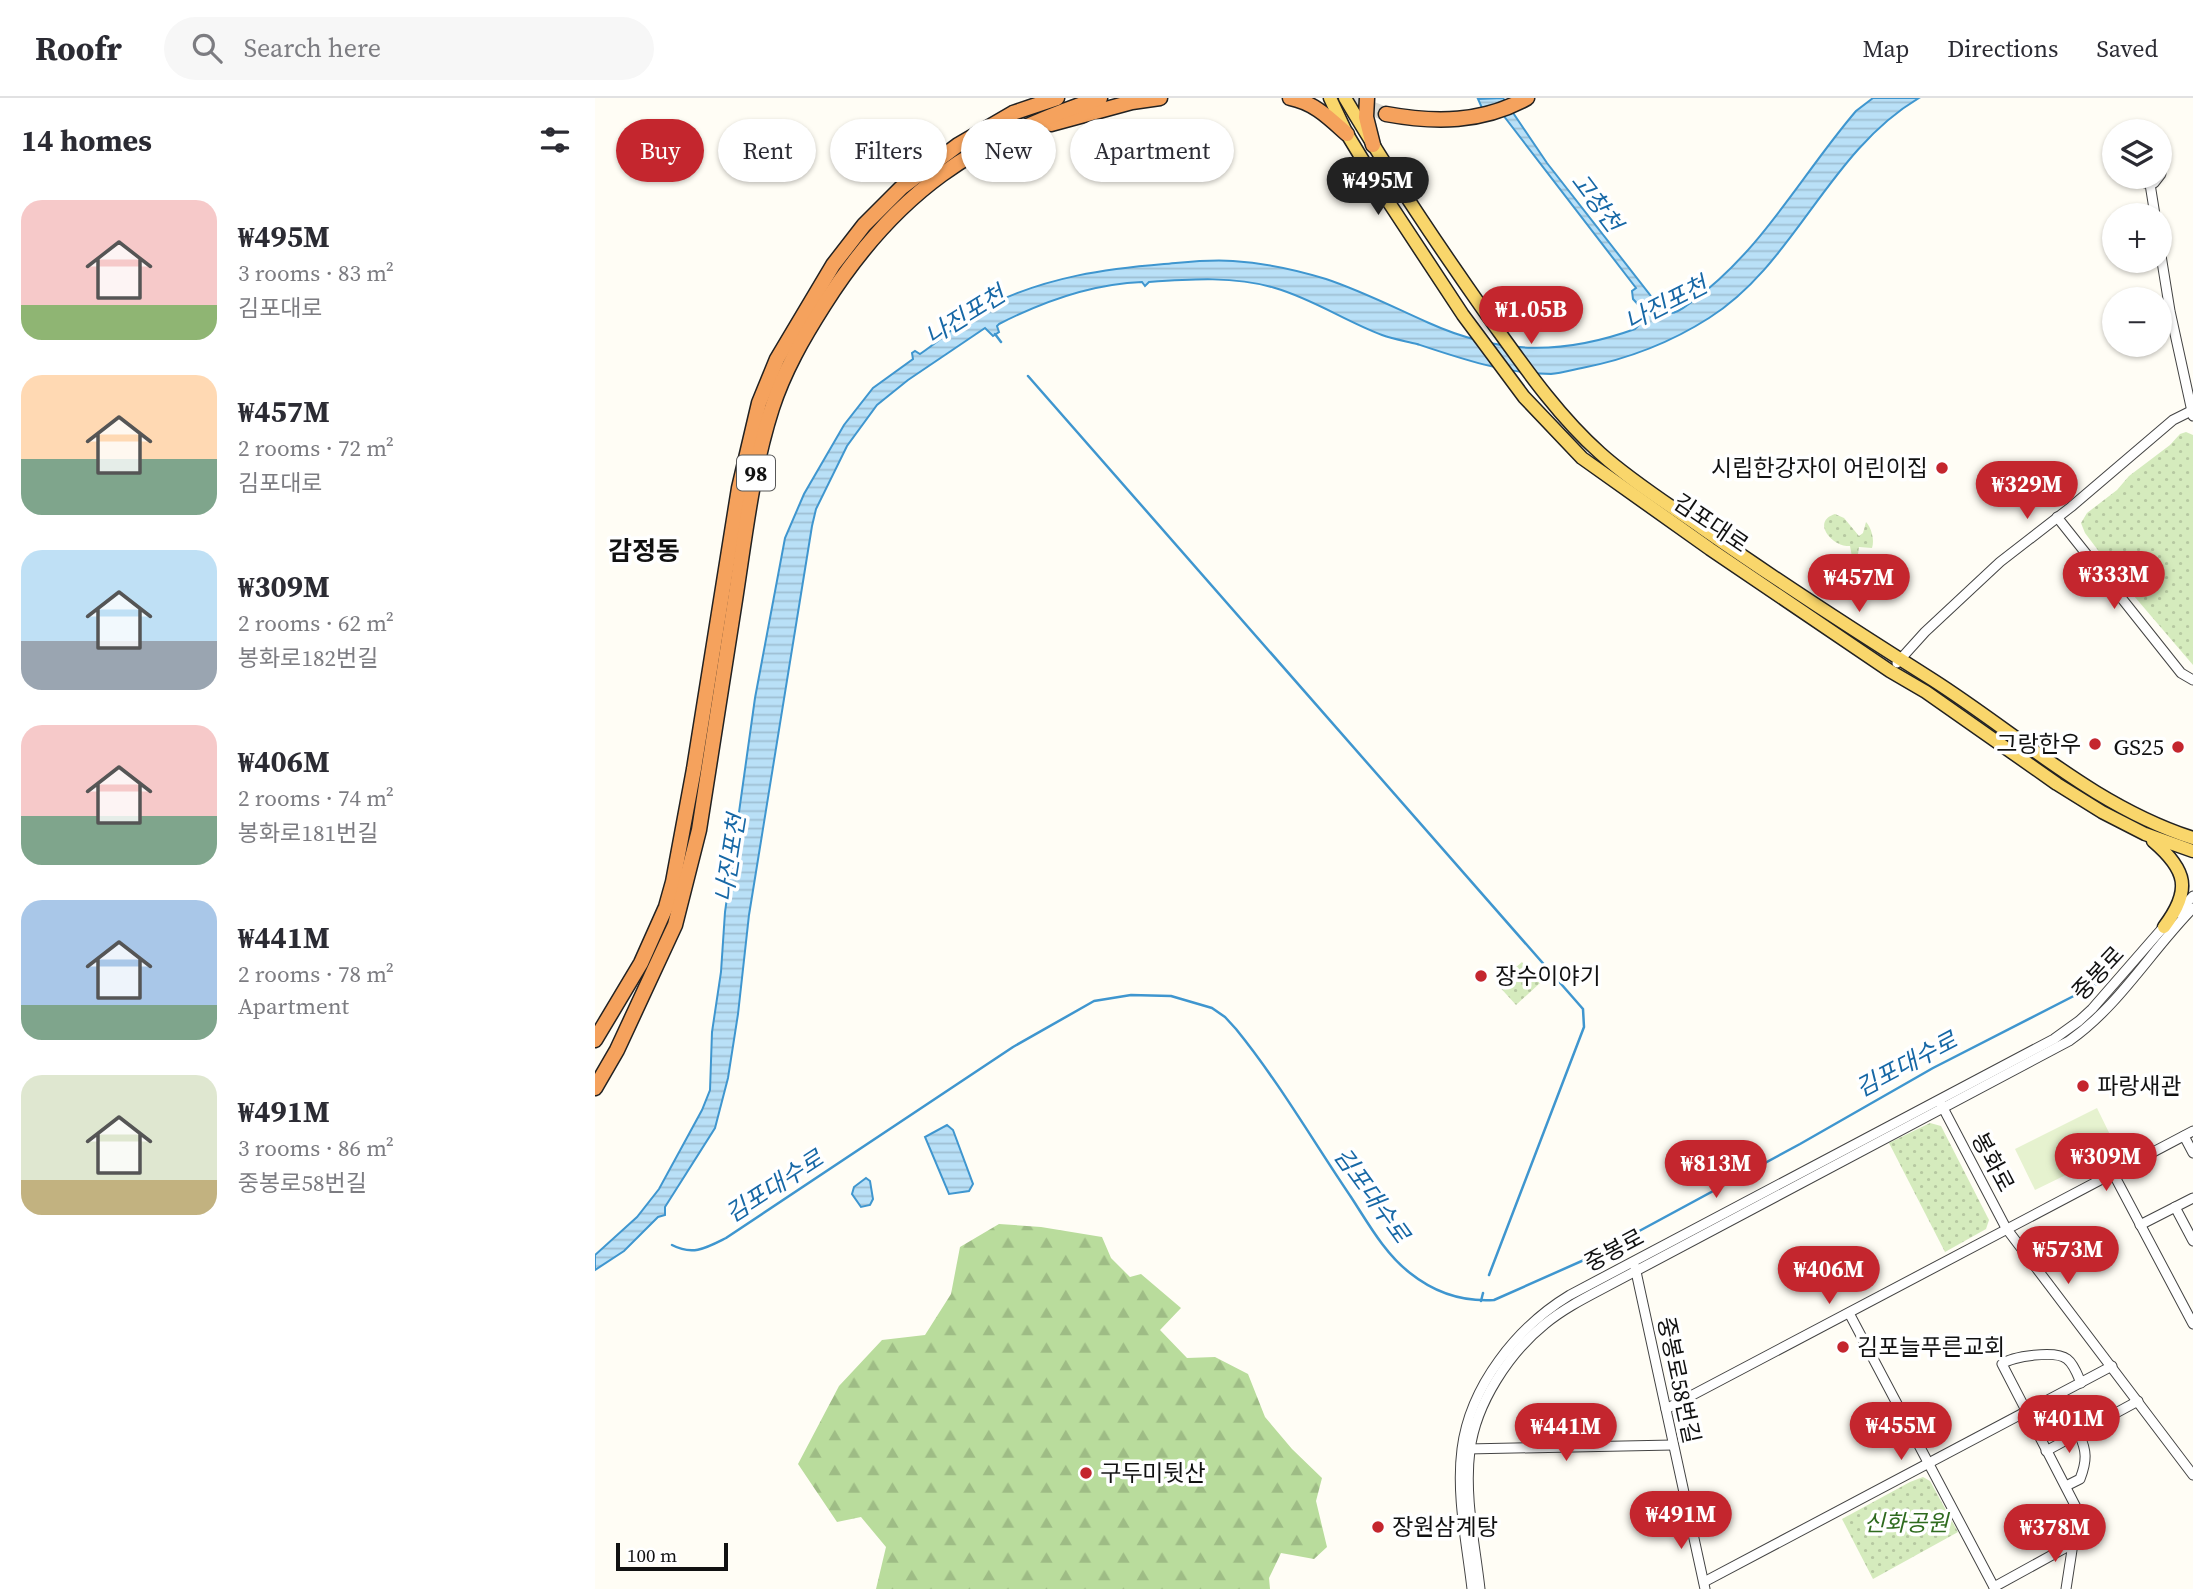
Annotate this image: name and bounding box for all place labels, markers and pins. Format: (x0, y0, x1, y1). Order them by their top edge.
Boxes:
pin: ₩495M (1329, 158, 1427, 217)
pin: ₩1.05B (1474, 286, 1588, 346)
place label: 시립한강자이 어린이집 (1711, 452, 1928, 484)
marker: 시립한강자이 어린이집 (1934, 460, 1950, 476)
pin: ₩329M (1978, 462, 2076, 521)
pin: ₩333M (2065, 552, 2163, 611)
pin: ₩457M (1810, 554, 1908, 614)
place label: 그랑한우 (1996, 728, 2081, 760)
place label: GS25 (2114, 731, 2164, 763)
marker: 그랑한우 (2087, 736, 2103, 752)
marker: GS25 (2170, 739, 2186, 755)
place label: 장수이야기 (1495, 960, 1601, 992)
marker: 장수이야기 (1473, 968, 1489, 984)
place label: 파랑새관 (2097, 1070, 2182, 1102)
marker: 파랑새관 (2075, 1078, 2091, 1094)
pin: ₩309M (2057, 1134, 2155, 1193)
pin: ₩813M (1667, 1140, 1765, 1200)
pin: ₩573M (2019, 1226, 2117, 1286)
pin: ₩406M (1780, 1246, 1878, 1306)
place label: 김포늘푸른교회 (1857, 1331, 2005, 1363)
marker: 김포늘푸른교회 (1835, 1339, 1851, 1355)
pin: ₩401M (2020, 1396, 2118, 1455)
pin: ₩455M (1852, 1402, 1950, 1462)
pin: ₩441M (1517, 1404, 1615, 1463)
place label: 구두미뒷산 (1100, 1457, 1206, 1489)
marker: 구두미뒷산 (1078, 1465, 1094, 1481)
pin: ₩491M (1632, 1492, 1730, 1551)
pin: ₩378M (2006, 1504, 2104, 1564)
place label: 장원삼계탕 (1392, 1511, 1498, 1543)
marker: 장원삼계탕 (1370, 1519, 1386, 1535)

